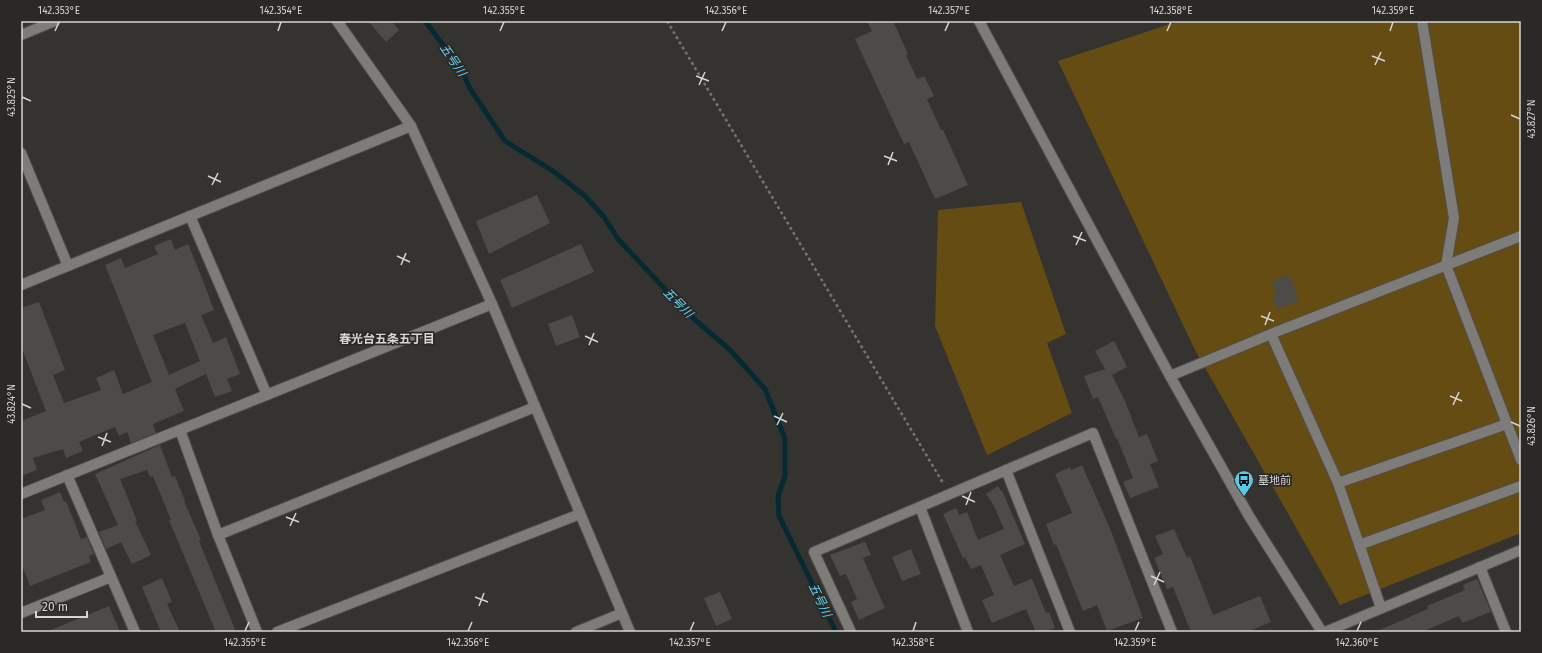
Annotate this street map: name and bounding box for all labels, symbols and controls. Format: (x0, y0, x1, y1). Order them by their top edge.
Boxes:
text: 142.353°E (38, 5, 80, 17)
text: 142.354°E (260, 5, 302, 17)
text: 142.355°E (483, 5, 525, 17)
text: 142.356°E (705, 5, 747, 17)
text: 142.357°E (928, 5, 970, 17)
text: 142.358°E (1150, 5, 1192, 17)
text: 142.359°E (1372, 5, 1414, 17)
water label: 五号川 (437, 41, 470, 80)
text: 43.825°N (6, 77, 18, 117)
text: 43.827°N (1526, 99, 1538, 139)
water label: 五号川 (660, 285, 697, 322)
district label: 春光台五条五丁目 (339, 332, 435, 346)
text: 43.824°N (6, 384, 18, 424)
text: 43.826°N (1526, 406, 1538, 446)
bus stop icon: 墓地前 (1233, 469, 1255, 497)
place label: 墓地前 (1258, 474, 1291, 487)
water label: 五号川 (806, 581, 835, 621)
scale bar (36, 593, 87, 619)
text: 20 m (42, 600, 68, 614)
text: 142.355°E (224, 637, 266, 649)
text: 142.356°E (447, 637, 489, 649)
text: 142.357°E (669, 637, 711, 649)
text: 142.358°E (892, 637, 934, 649)
text: 142.359°E (1114, 637, 1156, 649)
text: 142.360°E (1335, 637, 1379, 649)

